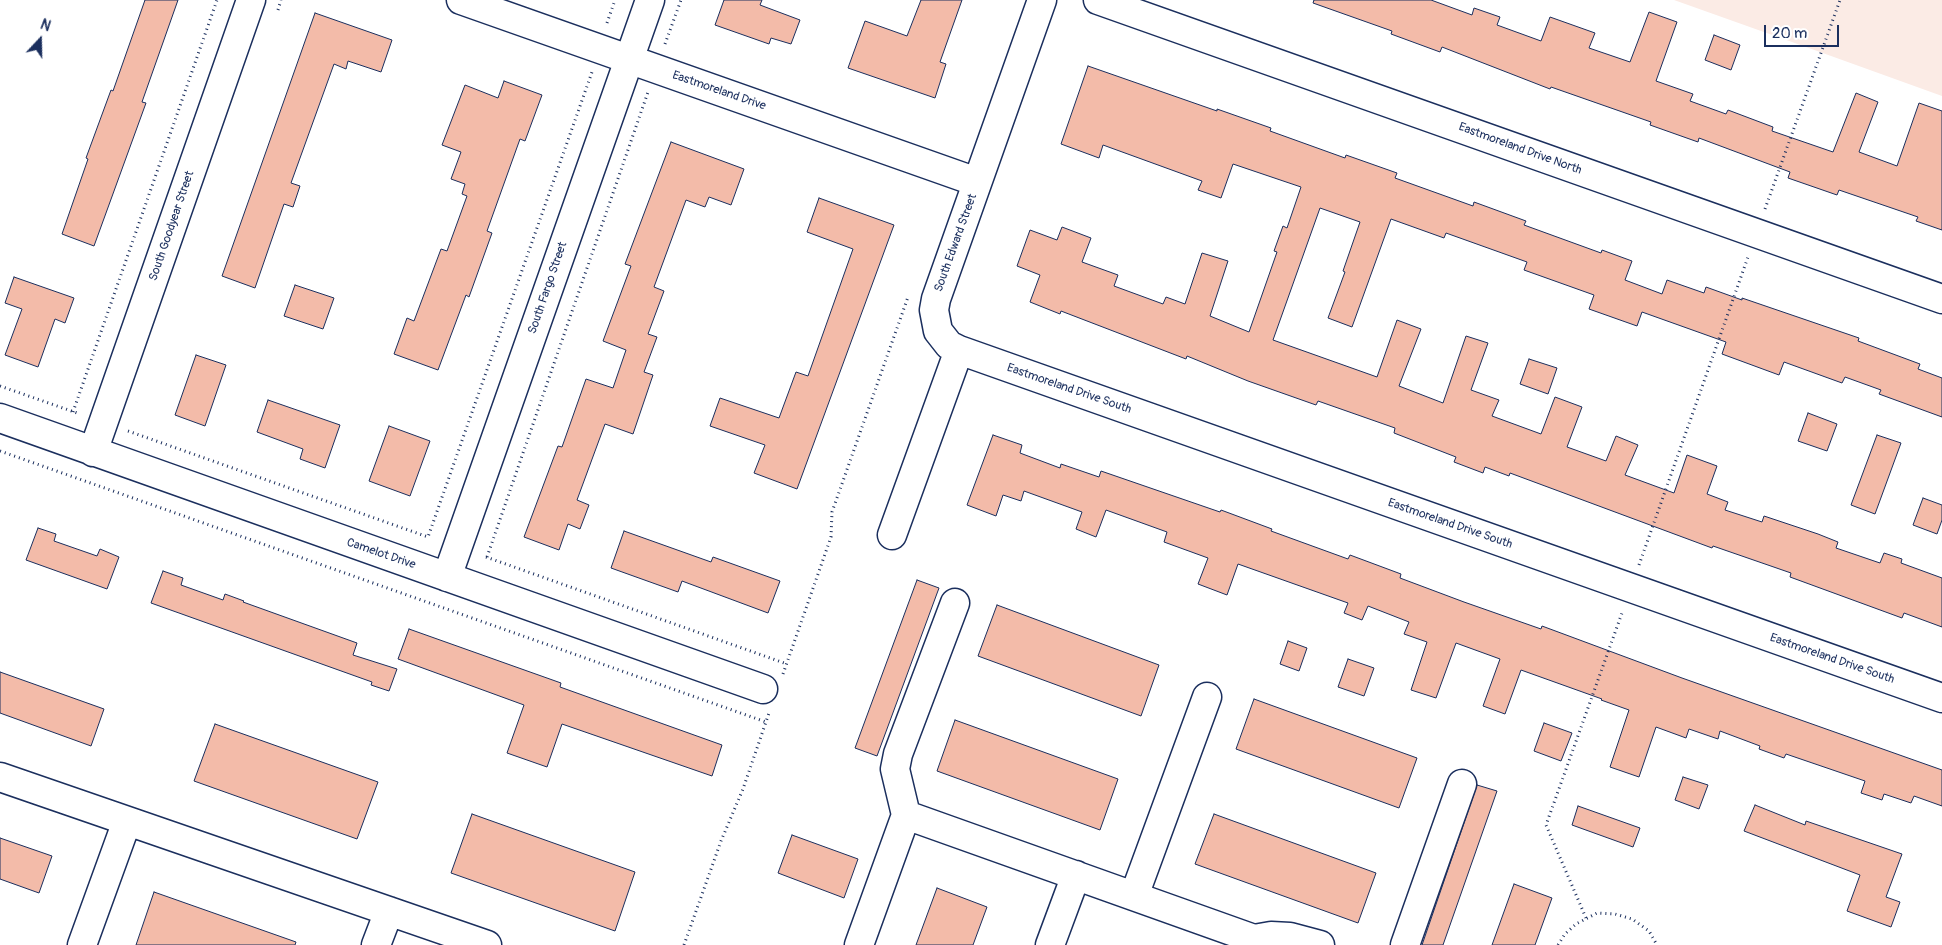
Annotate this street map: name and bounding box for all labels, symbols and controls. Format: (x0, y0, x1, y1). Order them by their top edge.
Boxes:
north arrow (15, 15, 65, 65)
scale bar (1767, 15, 1842, 47)
text: N (38, 16, 53, 35)
text: 20 m (1772, 24, 1807, 43)
street label: Eastmoreland Drive (670, 68, 768, 114)
street label: Eastmoreland Drive North (1456, 120, 1584, 178)
street label: South Goodyear Street (146, 169, 198, 283)
street label: South Edward Street (932, 192, 980, 294)
street label: South Fargo Street (525, 240, 571, 336)
street label: Eastmoreland Drive South (1005, 361, 1133, 417)
street label: Eastmoreland Drive South (1386, 496, 1514, 552)
street label: Camelot Drive (345, 535, 417, 573)
street label: Eastmoreland Drive South (1768, 631, 1896, 687)

